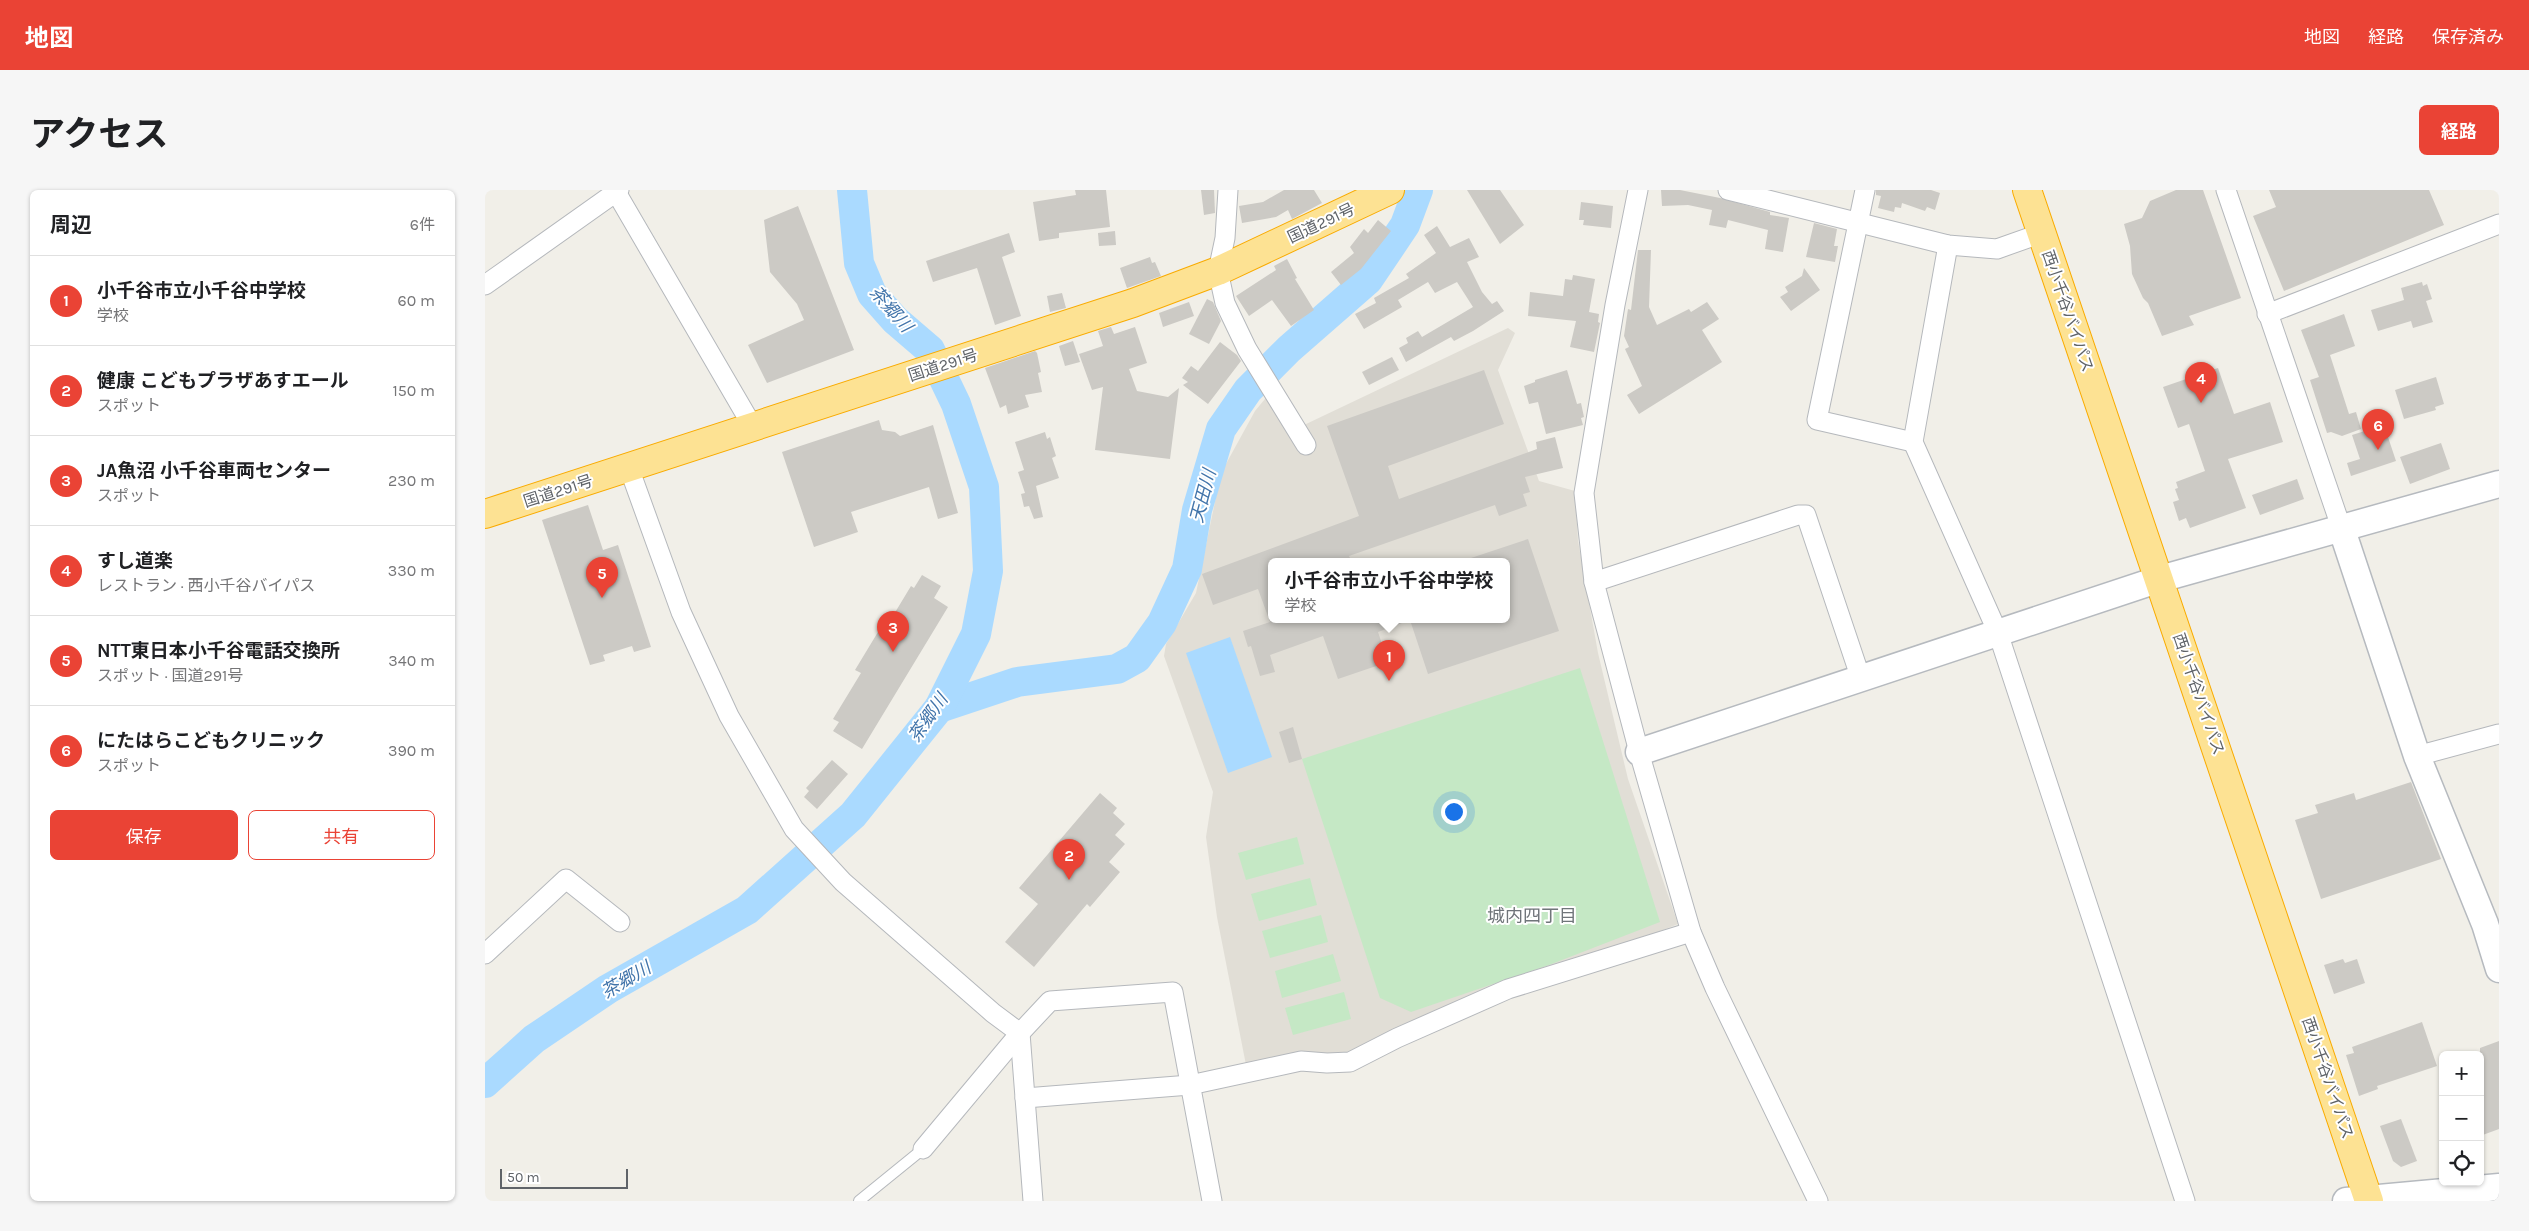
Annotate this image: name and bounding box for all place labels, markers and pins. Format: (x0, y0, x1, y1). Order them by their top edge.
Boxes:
pin: 4 (2185, 362, 2217, 403)
pin: 6 (2362, 409, 2394, 450)
pin: 5 (586, 557, 618, 598)
pin: 3 (877, 611, 909, 652)
pin: 1 (1373, 640, 1405, 681)
pin: 2 (1053, 839, 1085, 880)

